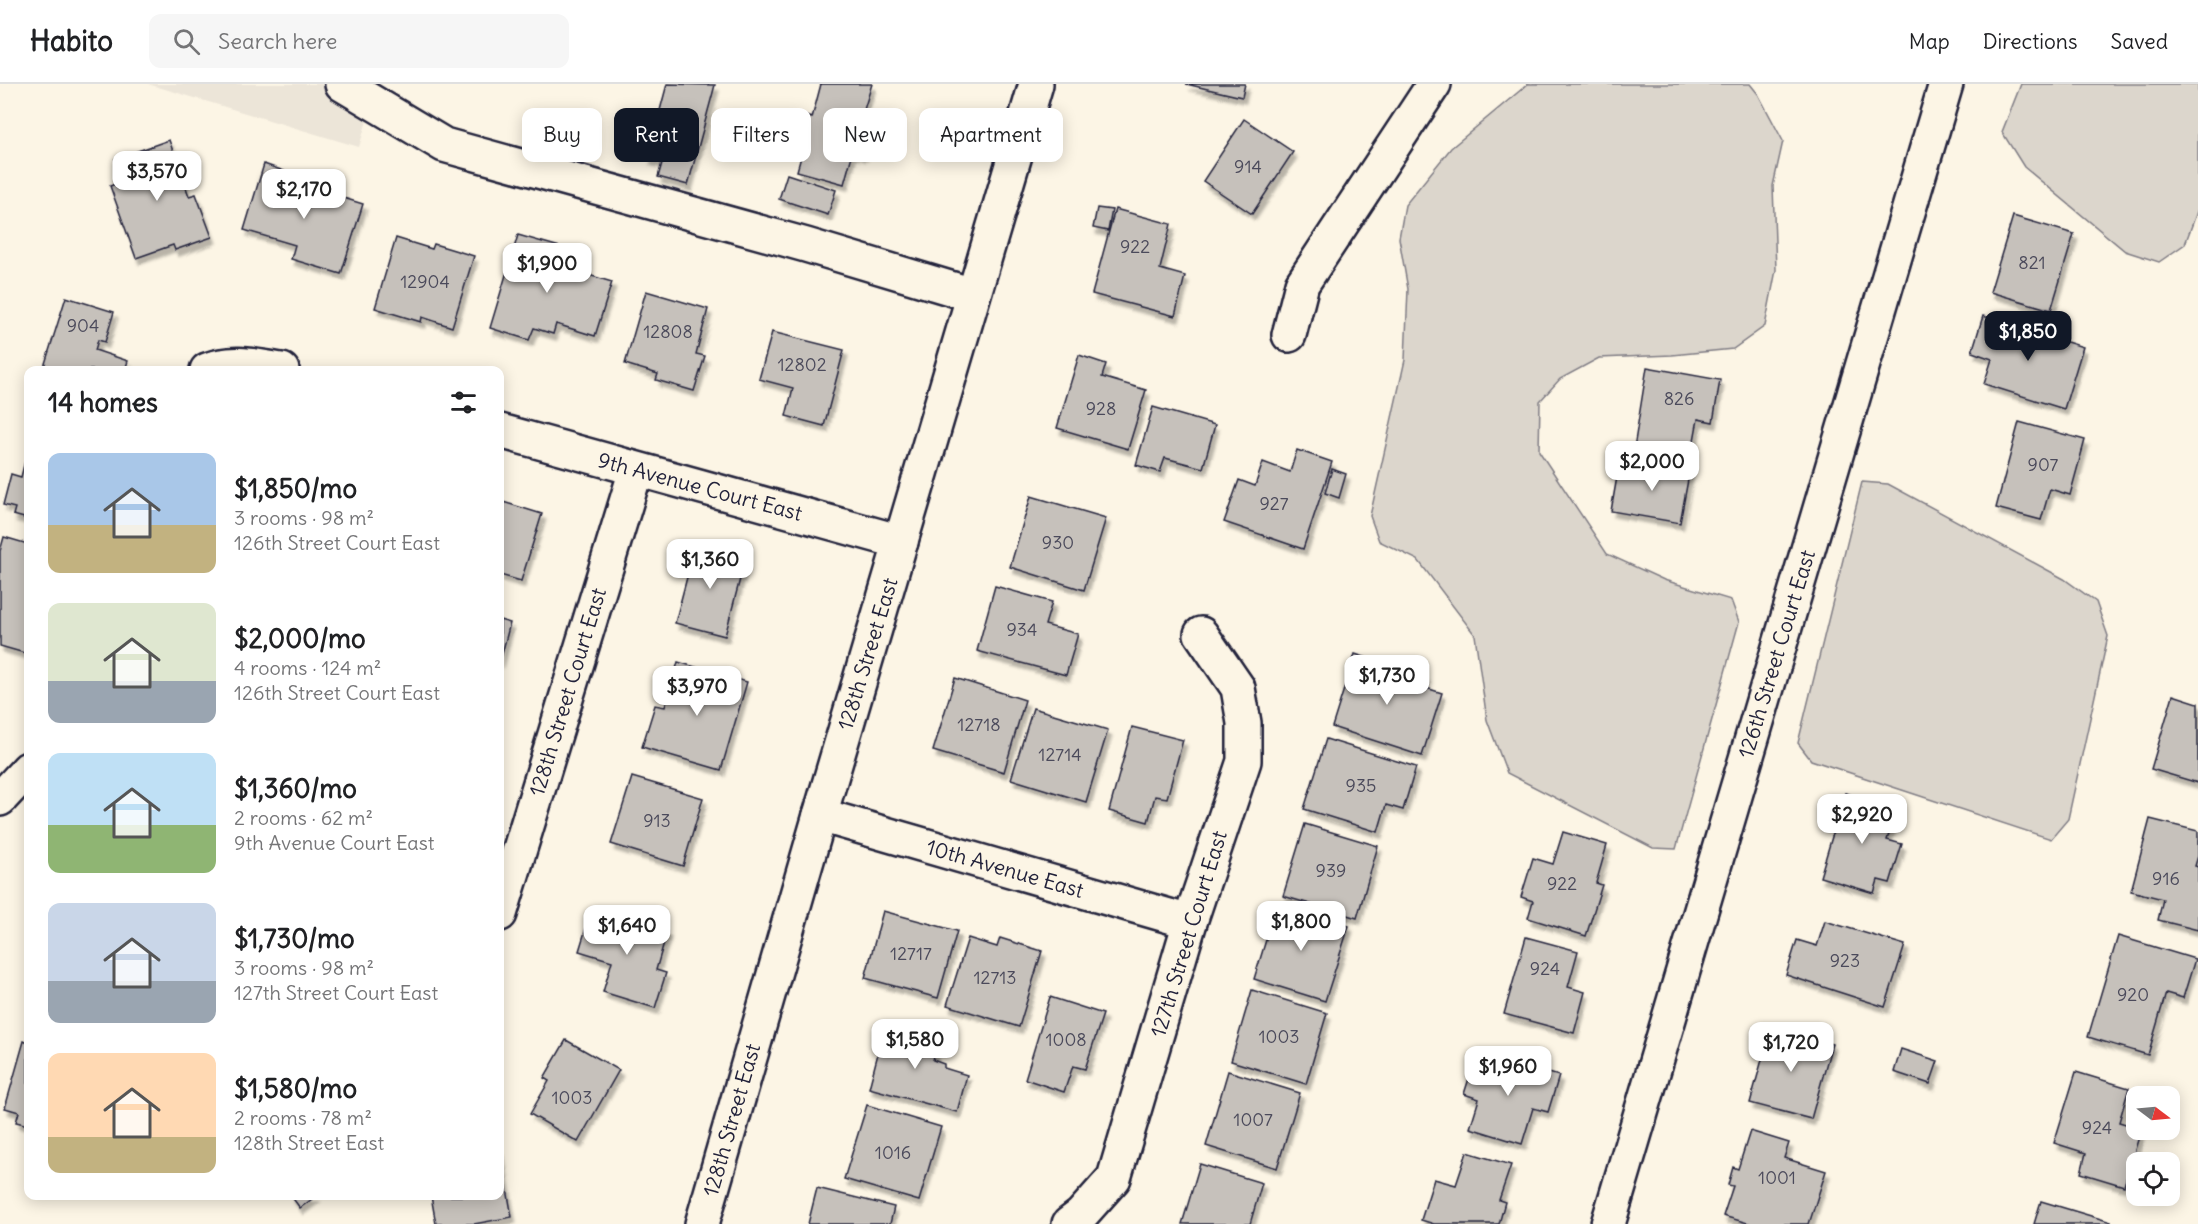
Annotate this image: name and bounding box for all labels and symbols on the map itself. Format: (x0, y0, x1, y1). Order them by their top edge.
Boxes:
pin: $3,570 (108, 151, 206, 202)
house number: 914 (1234, 155, 1262, 178)
pin: $2,170 (255, 169, 353, 220)
house number: 922 (1120, 235, 1150, 258)
pin: $1,900 (498, 243, 596, 294)
house number: 821 (2018, 251, 2046, 274)
house number: 12904 (400, 270, 450, 293)
pin: $1,850 (1979, 311, 2077, 362)
house number: 904 (67, 314, 99, 337)
house number: 12808 (643, 320, 693, 343)
house number: 12802 (777, 353, 827, 376)
house number: 826 (1664, 387, 1694, 410)
house number: 928 (1086, 397, 1116, 420)
pin: $2,000 (1603, 441, 1701, 492)
street label: 9th Avenue Court East (595, 446, 805, 527)
house number: 907 (2028, 453, 2059, 476)
house number: 927 (1259, 492, 1289, 515)
house number: 930 (1042, 531, 1074, 554)
pin: $1,360 (661, 539, 759, 590)
street label: 126th Street Court East (1732, 547, 1821, 761)
street label: 128th Street East (832, 574, 904, 733)
street label: 128th Street Court East (523, 585, 612, 799)
house number: 934 (1007, 618, 1037, 641)
pin: $1,730 (1338, 655, 1436, 706)
pin: $3,970 (648, 666, 746, 717)
house number: 12718 (957, 713, 1001, 736)
house number: 12714 (1038, 743, 1082, 766)
house number: 935 (1346, 774, 1376, 797)
pin: $2,920 (1813, 794, 1911, 845)
house number: 913 (643, 809, 671, 832)
street label: 127th Street Court East (1144, 827, 1233, 1040)
street label: 10th Avenue East (923, 833, 1087, 904)
house number: 939 (1316, 859, 1346, 882)
house number: 916 (2152, 867, 2180, 890)
house number: 922 (1547, 872, 1577, 895)
pin: $1,800 (1252, 901, 1350, 952)
pin: $1,640 (578, 905, 676, 956)
house number: 12717 (890, 942, 932, 965)
house number: 923 (1830, 949, 1860, 972)
house number: 924 (1530, 957, 1560, 980)
house number: 12713 (973, 966, 1017, 989)
house number: 920 (2117, 983, 2149, 1006)
pin: $1,580 (866, 1019, 964, 1070)
pin: $1,720 (1742, 1022, 1840, 1073)
house number: 1003 (1258, 1025, 1300, 1048)
house number: 1008 (1045, 1028, 1087, 1051)
street label: 128th Street East (697, 1040, 766, 1199)
pin: $1,960 (1459, 1046, 1557, 1097)
house number: 1003 (551, 1086, 593, 1109)
north arrow (2126, 1086, 2180, 1140)
house number: 1007 (1233, 1108, 1273, 1131)
house number: 924 (2082, 1116, 2112, 1139)
house number: 1016 (875, 1141, 911, 1164)
house number: 1001 (1758, 1166, 1796, 1189)

